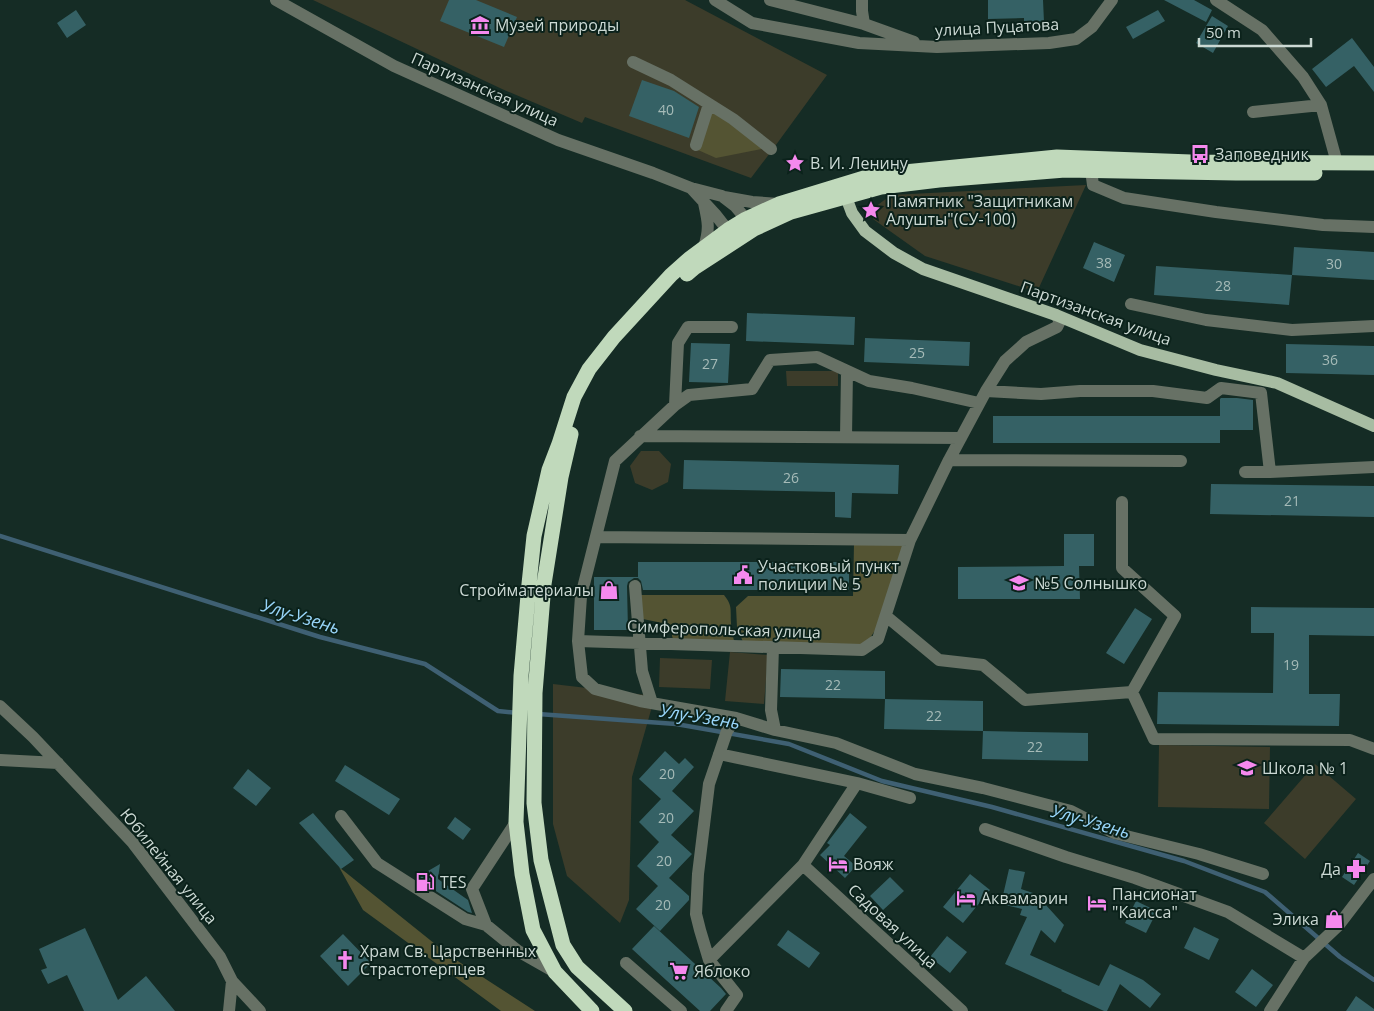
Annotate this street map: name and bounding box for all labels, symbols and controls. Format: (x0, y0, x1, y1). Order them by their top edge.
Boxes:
street label: улица Пуцатова (934, 13, 1060, 41)
museum icon: Музей природы (469, 14, 491, 36)
place label: Музей природы (495, 14, 619, 36)
scale bar (1199, 15, 1312, 47)
text: 50 m (1206, 22, 1241, 42)
street label: Партизанская улица (408, 47, 562, 131)
house number: 40 (658, 100, 674, 119)
bus stop icon: Заповедник (1189, 143, 1211, 165)
place label: Заповедник (1215, 143, 1309, 165)
place icon: В. И. Ленину (784, 152, 806, 174)
place label: В. И. Ленину (810, 152, 909, 174)
place label: Памятник "Защитникам Алушты"(СУ-100) (886, 190, 1073, 230)
place icon: Памятник "Защитникам Алушты"(СУ-100) (860, 199, 882, 221)
house number: 38 (1096, 253, 1112, 272)
house number: 30 (1326, 254, 1342, 273)
street label: Партизанская улица (1018, 275, 1174, 351)
house number: 28 (1215, 276, 1231, 295)
house number: 25 (909, 343, 925, 362)
house number: 36 (1322, 350, 1338, 369)
house number: 27 (702, 354, 718, 373)
house number: 26 (783, 468, 799, 487)
house number: 21 (1284, 491, 1300, 510)
place label: Участковый пункт полиции № 5 (758, 555, 900, 595)
public building icon: Участковый пункт полиции № 5 (732, 564, 754, 586)
school or university icon: №5 Солнышко (1008, 572, 1030, 594)
place label: №5 Солнышко (1034, 572, 1147, 594)
place label: Стройматериалы (459, 579, 594, 601)
shop icon: Стройматериалы (598, 579, 620, 601)
water label: Улу-Узень (258, 592, 343, 639)
street label: Симферопольская улица (627, 615, 821, 643)
house number: 19 (1283, 655, 1299, 674)
house number: 22 (825, 675, 841, 694)
water label: Улу-Узень (657, 698, 742, 734)
house number: 22 (926, 706, 942, 725)
house number: 22 (1027, 737, 1043, 756)
school or university icon: Школа № 1 (1236, 757, 1258, 779)
place label: Школа № 1 (1262, 757, 1348, 779)
house number: 20 (659, 764, 675, 783)
water label: Улу-Узень (1048, 798, 1133, 844)
street label: Юбилейная улица (115, 803, 223, 929)
house number: 20 (658, 808, 674, 827)
house number: 20 (656, 851, 672, 870)
hotel icon: Вояж (827, 853, 849, 875)
place label: Вояж (853, 853, 894, 875)
place label: Да (1321, 858, 1341, 880)
pharmacy icon: Да (1345, 858, 1367, 880)
fuel station icon: TES (414, 871, 436, 893)
place label: TES (440, 871, 467, 893)
street label: Садовая улица (843, 879, 943, 973)
place label: Пансионат "Каисса" (1112, 883, 1197, 923)
hotel icon: Аквамарин (955, 887, 977, 909)
place label: Аквамарин (981, 887, 1068, 909)
hotel icon: Пансионат "Каисса" (1086, 892, 1108, 914)
house number: 20 (655, 895, 671, 914)
place label: Элика (1272, 908, 1319, 930)
shop icon: Элика (1323, 908, 1345, 930)
place label: Храм Св. Царственных Страстотерпцев (360, 940, 537, 980)
church icon: Храм Св. Царственных Страстотерпцев (334, 949, 356, 971)
supermarket icon: Яблоко (668, 960, 690, 982)
place label: Яблоко (694, 960, 750, 982)

